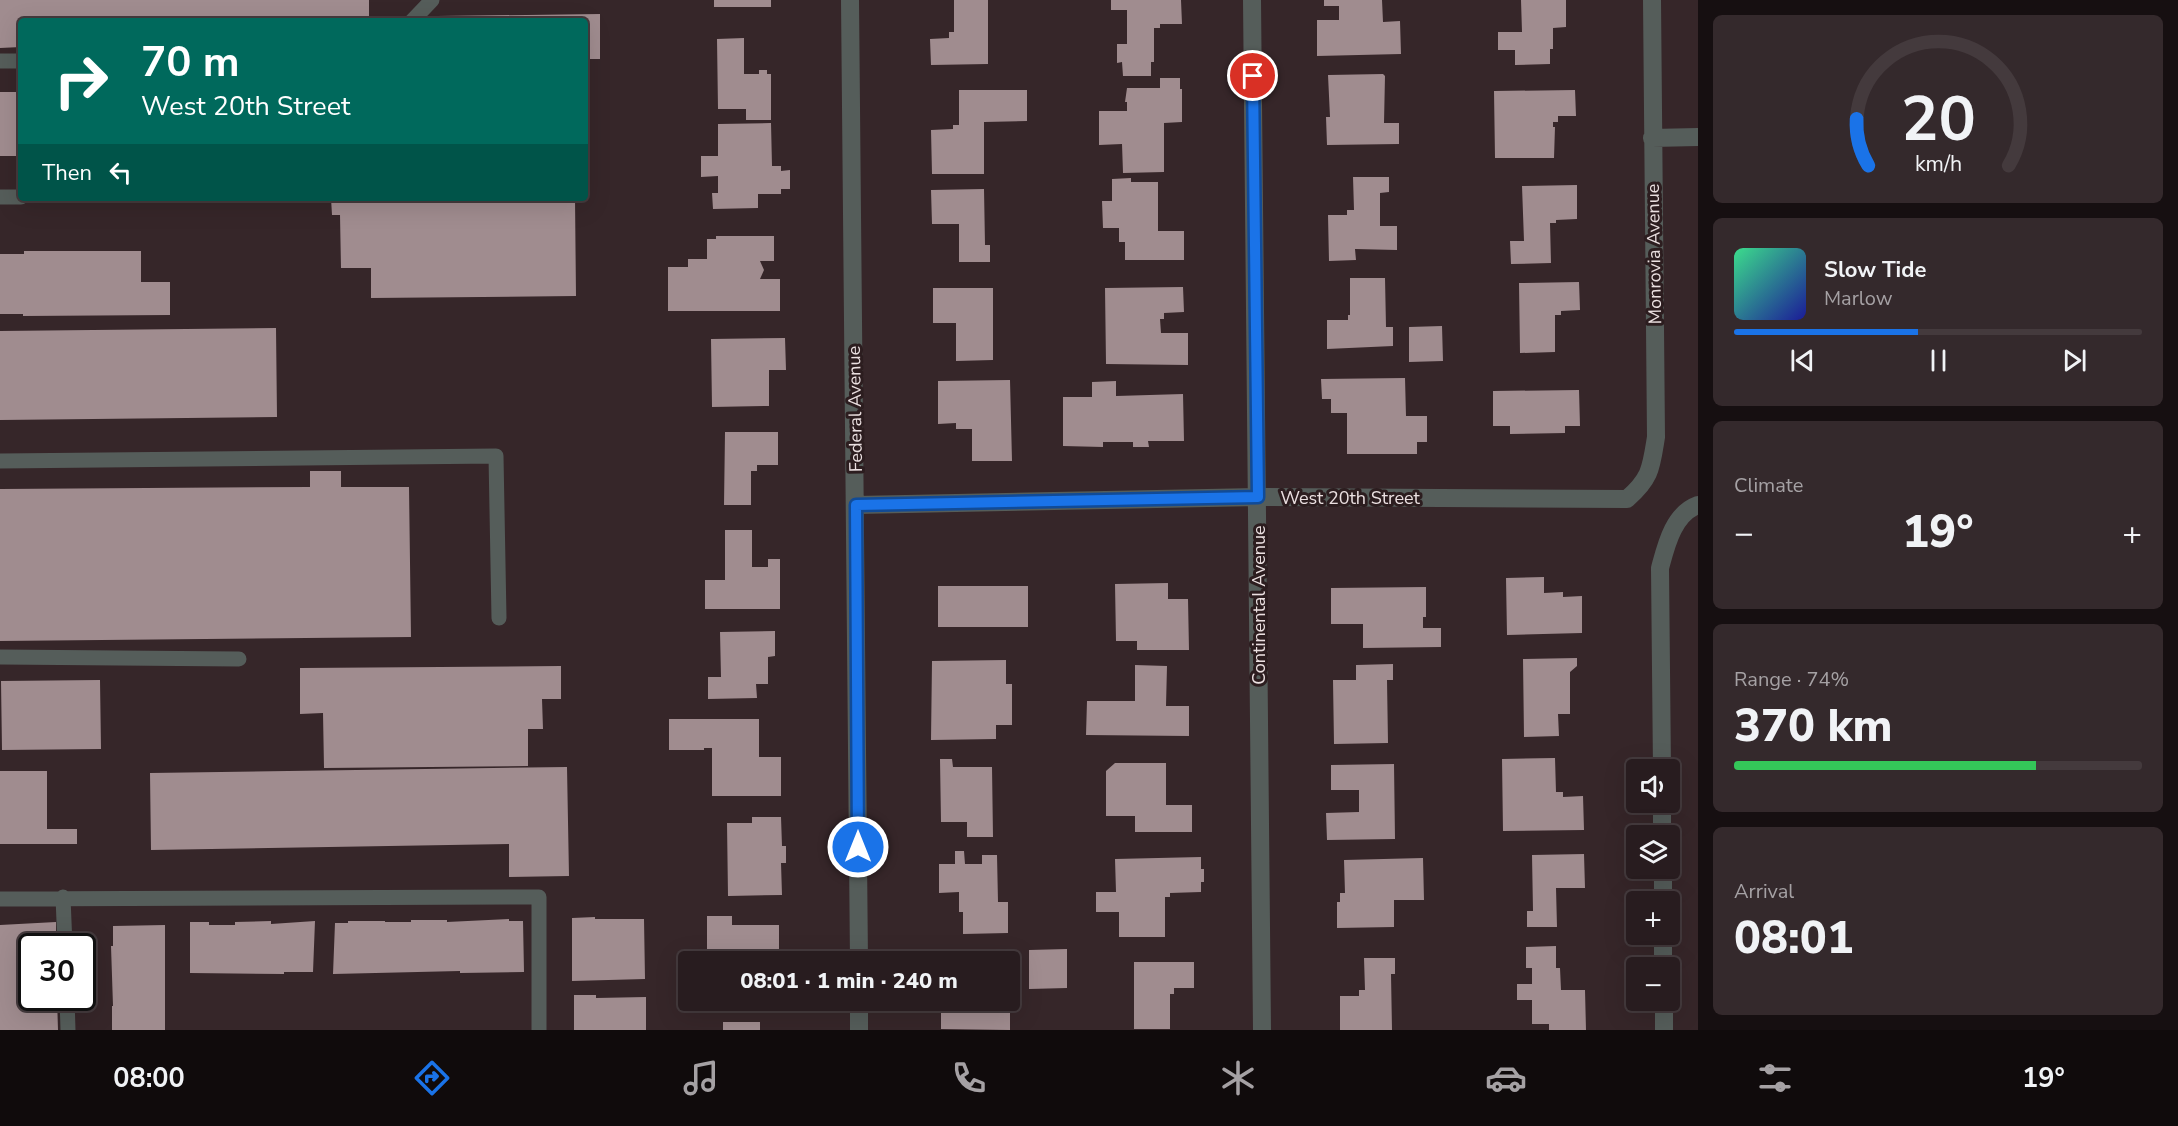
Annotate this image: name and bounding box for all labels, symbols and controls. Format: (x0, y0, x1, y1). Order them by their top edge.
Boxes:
text: 70 m (141, 34, 240, 91)
icon: right (42, 42, 120, 120)
pin (1227, 50, 1278, 101)
icon: arrive (1236, 59, 1269, 92)
text: 20 (1901, 77, 1975, 162)
text: West 20th Street (141, 88, 351, 125)
text: km/h (1914, 149, 1962, 179)
icon: left (104, 156, 137, 189)
text: Then (42, 158, 92, 188)
street label: Monrovia Avenue (1641, 183, 1667, 325)
text: Slow Tide (1824, 255, 1926, 285)
text: Marlow (1824, 285, 1892, 312)
icon: previous (1786, 344, 1819, 377)
icon: pause (1922, 344, 1955, 377)
icon: next (2058, 344, 2091, 377)
street label: Federal Avenue (842, 346, 868, 472)
text: Climate (1734, 472, 1803, 499)
street label: West 20th Street (1280, 486, 1421, 510)
text: 19° (1902, 502, 1974, 563)
text: − (1734, 511, 1754, 556)
text: + (2122, 511, 2142, 556)
street label: Continental Avenue (1247, 525, 1271, 685)
text: Range · 74% (1734, 666, 1849, 693)
text: 370 km (1734, 696, 1893, 757)
map controls (1626, 759, 1680, 1011)
button: sound (1626, 759, 1680, 813)
position arrow (826, 815, 890, 879)
button: layers (1626, 825, 1680, 879)
text: Arrival (1734, 878, 1794, 905)
button: + (1626, 891, 1680, 945)
text: 08:01 (1734, 908, 1854, 969)
speed limit sign: 30 (18, 933, 96, 1011)
button: − (1626, 957, 1680, 1011)
text: 08:01 · 1 min · 240 m (740, 966, 958, 996)
icon: directions (411, 1057, 453, 1099)
icon: music (680, 1057, 722, 1099)
icon: phone (948, 1057, 990, 1099)
icon: climate (1217, 1057, 1259, 1099)
icon: car (1485, 1057, 1527, 1099)
icon: filters (1754, 1057, 1796, 1099)
text: 08:00 (113, 1060, 185, 1097)
text: 19° (2022, 1060, 2065, 1097)

